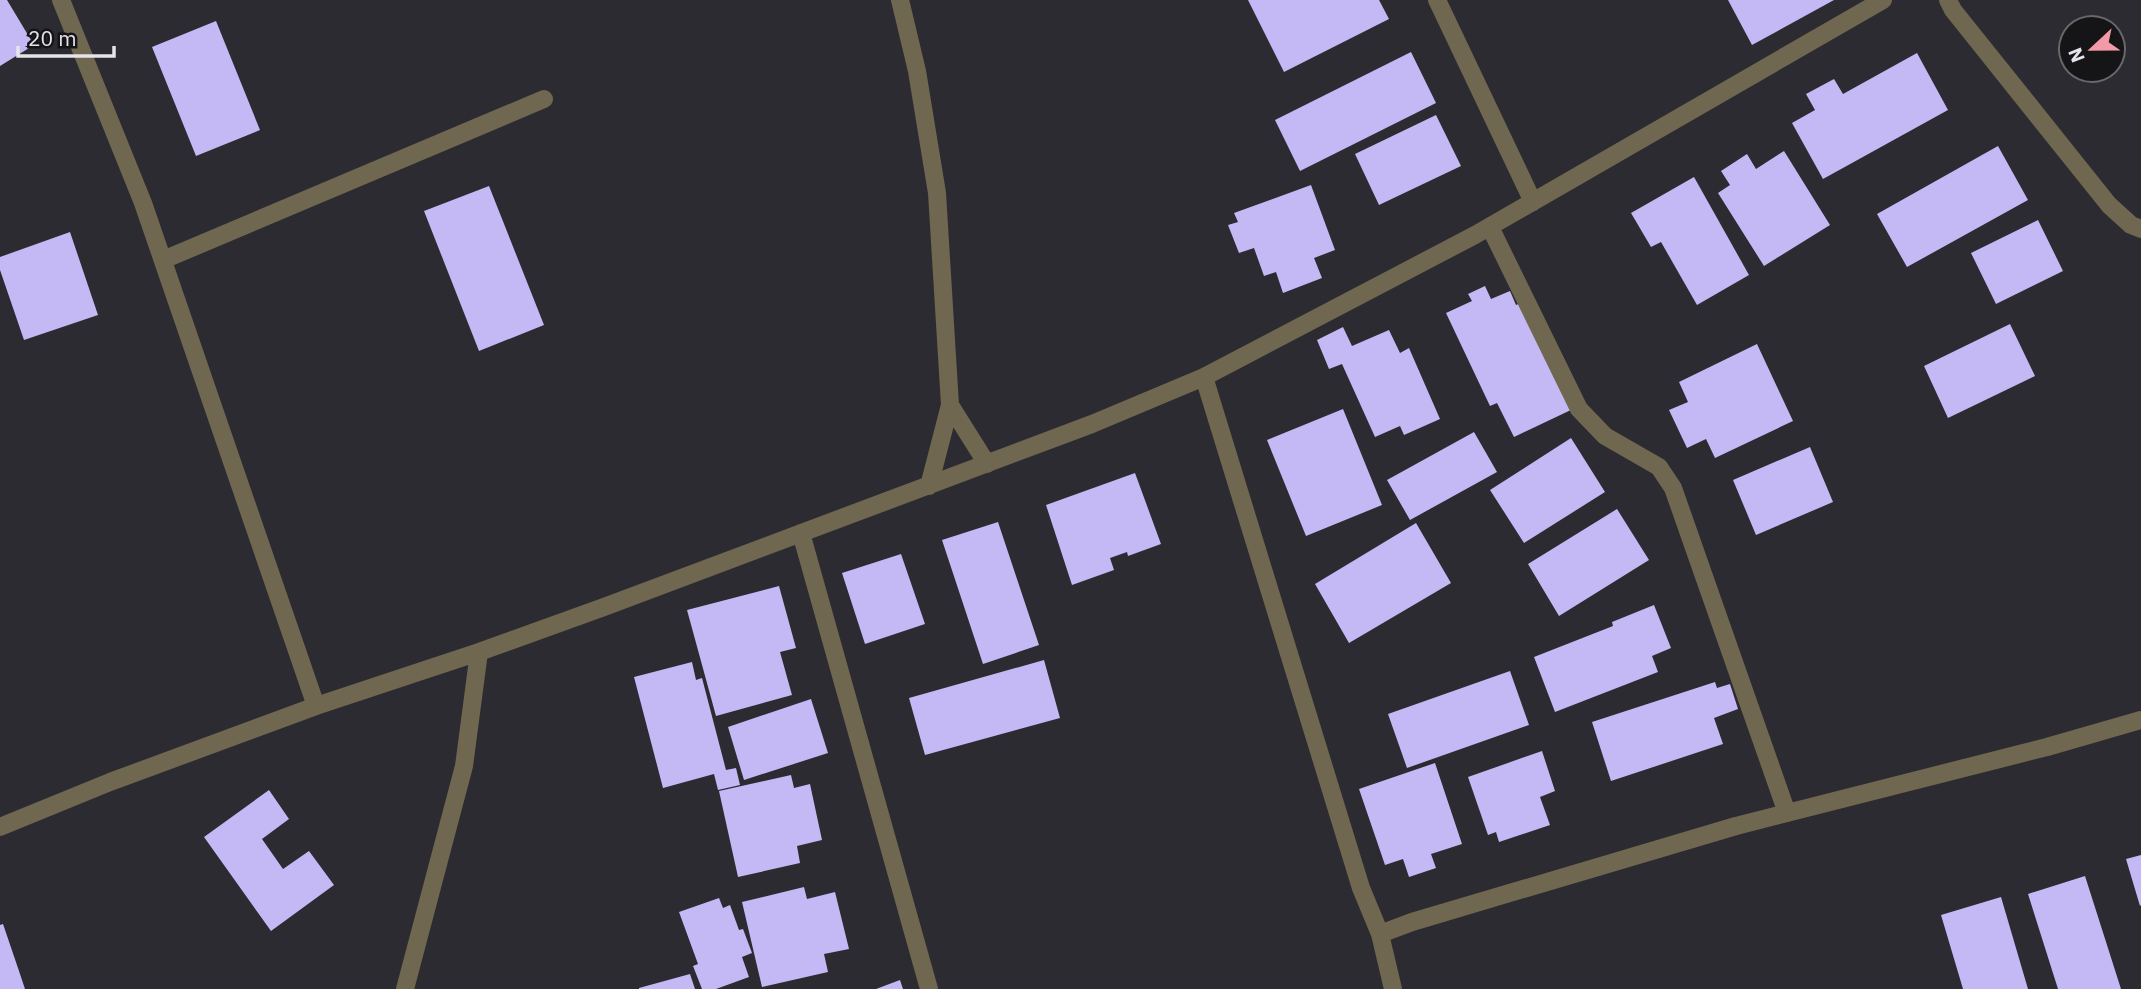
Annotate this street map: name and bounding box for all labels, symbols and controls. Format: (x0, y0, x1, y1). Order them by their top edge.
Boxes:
scale bar (18, 14, 114, 58)
north arrow (2057, 14, 2127, 84)
text: 20 m (28, 24, 77, 52)
text: N (2063, 44, 2090, 66)

